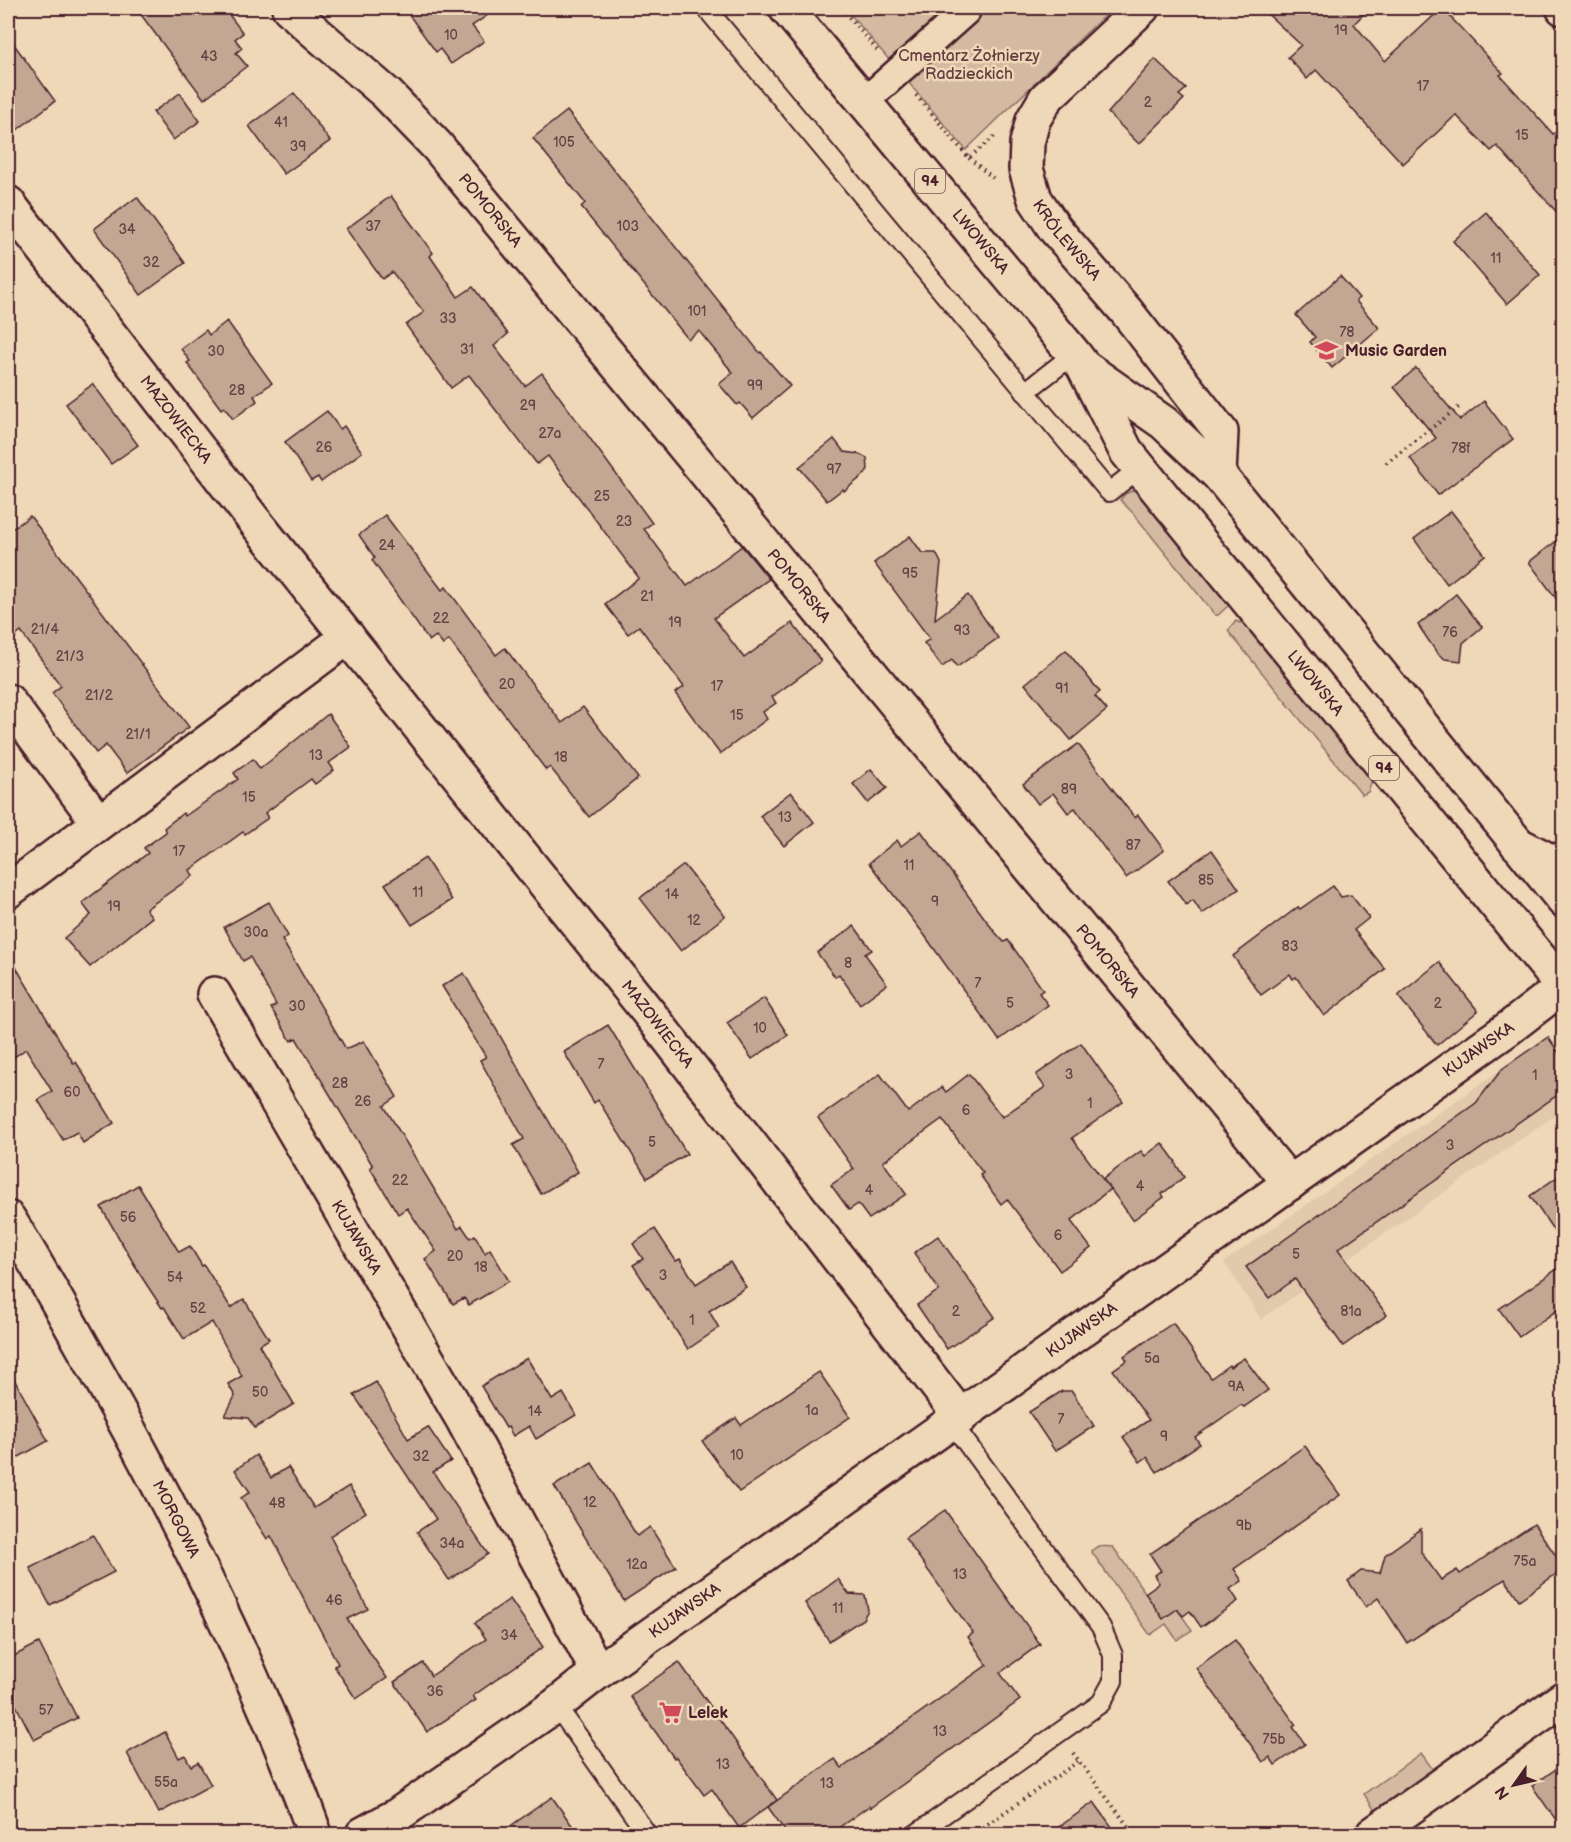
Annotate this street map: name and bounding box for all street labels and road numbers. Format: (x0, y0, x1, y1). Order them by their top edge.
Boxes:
road number: 94 (915, 169, 945, 193)
street label: POMORSKA (454, 170, 526, 251)
street label: KRÓLEWSKA (1029, 196, 1105, 284)
street label: LWOWSKA (948, 205, 1013, 278)
street label: MAZOWIECKA (136, 372, 216, 467)
street label: POMORSKA (763, 545, 835, 627)
street label: LWOWSKA (1283, 647, 1348, 720)
road number: 94 (1369, 756, 1399, 780)
street label: POMORSKA (1072, 921, 1143, 1002)
street label: MAZOWIECKA (617, 977, 698, 1072)
street label: KUJAWSKA (1439, 1018, 1518, 1081)
street label: KUJAWSKA (327, 1197, 386, 1278)
street label: KUJAWSKA (1042, 1298, 1121, 1362)
street label: MORGOWA (148, 1477, 204, 1561)
street label: KUJAWSKA (645, 1579, 724, 1642)

